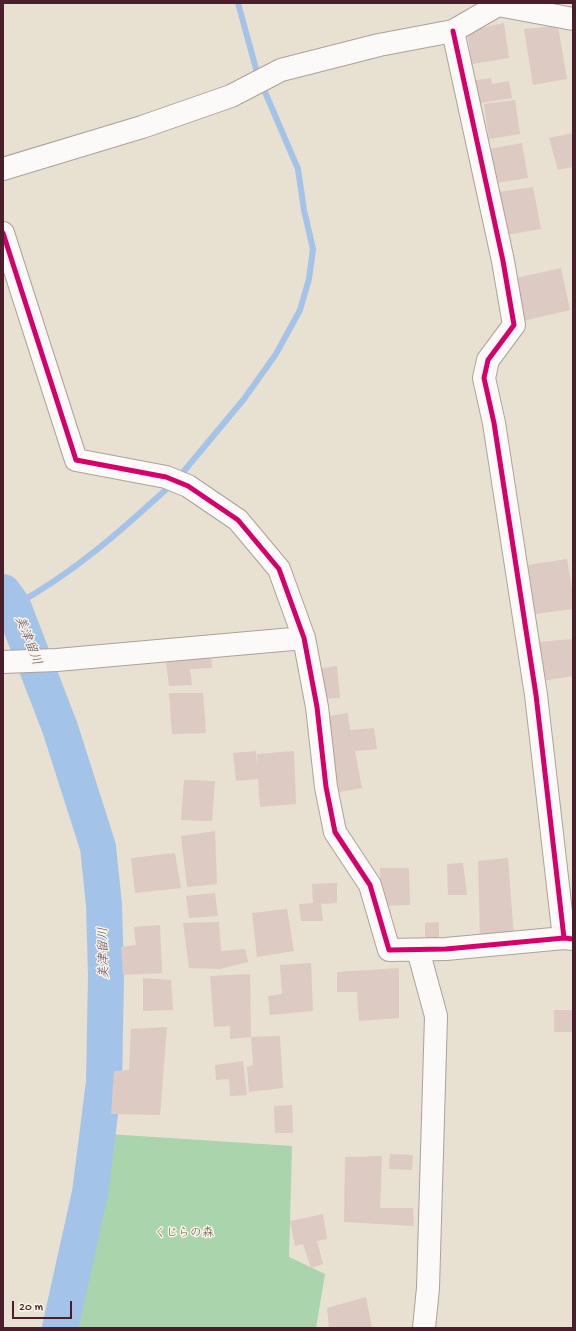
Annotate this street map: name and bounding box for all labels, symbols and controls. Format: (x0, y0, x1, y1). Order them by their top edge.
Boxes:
water label: 美津留川 (10, 614, 44, 668)
water label: 美津留川 (97, 927, 113, 979)
park label: くじらの森 (154, 1227, 214, 1241)
scale bar (14, 1293, 74, 1319)
text: 20 m (19, 1301, 43, 1315)

